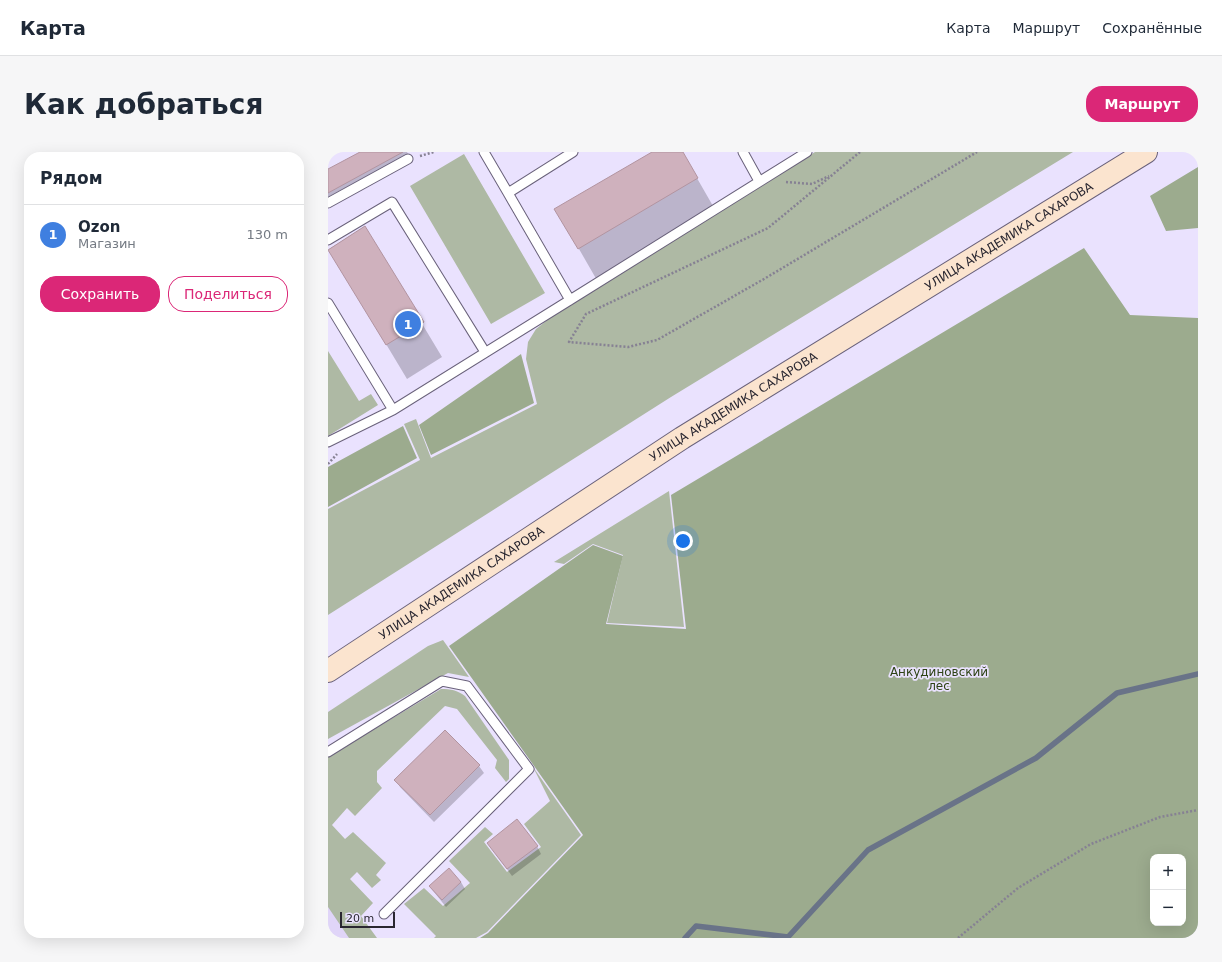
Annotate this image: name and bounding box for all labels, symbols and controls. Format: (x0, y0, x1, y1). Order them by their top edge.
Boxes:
text: Карта (20, 17, 86, 39)
text: Карта (946, 20, 990, 36)
text: Маршрут (1012, 20, 1080, 36)
text: Сохранённые (1102, 20, 1202, 36)
button: Маршрут (1086, 86, 1198, 122)
text: Как добраться (24, 88, 263, 121)
text: Рядом (40, 168, 103, 188)
street label: УЛИЦА АКАДЕМИКА САХАРОВА (922, 179, 1096, 293)
text: Ozon (78, 218, 120, 236)
text: 1 (48, 227, 58, 242)
text: 130 m (246, 227, 288, 242)
text: Магазин (78, 236, 136, 251)
button: Сохранить (40, 276, 160, 312)
button: Поделиться (168, 276, 288, 312)
pin: 1 (395, 309, 421, 339)
street label: УЛИЦА АКАДЕМИКА САХАРОВА (647, 349, 820, 464)
street label: УЛИЦА АКАДЕМИКА САХАРОВА (376, 523, 548, 642)
your location (673, 531, 693, 551)
park label: Анкудиновский лес (890, 665, 988, 693)
map controls (1150, 854, 1186, 926)
button: + (1150, 854, 1186, 890)
button: − (1150, 890, 1186, 926)
scale bar (340, 910, 395, 929)
text: 20 m (346, 912, 374, 925)

